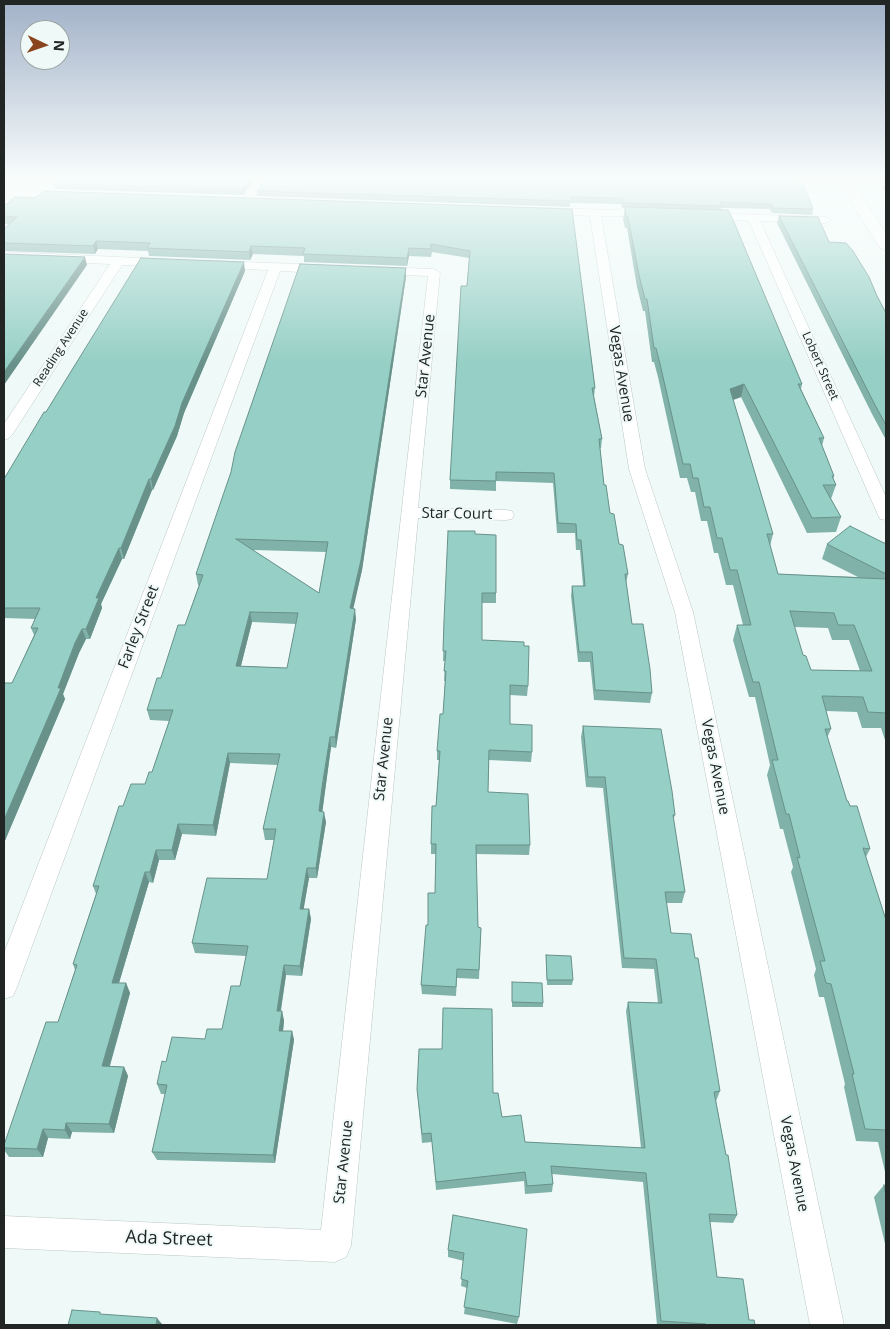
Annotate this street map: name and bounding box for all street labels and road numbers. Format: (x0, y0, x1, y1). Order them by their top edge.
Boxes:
street label: Reading Avenue (30, 306, 92, 390)
street label: Star Avenue (413, 313, 439, 399)
street label: Vegas Avenue (605, 325, 637, 423)
street label: Lobert Street (798, 330, 842, 402)
street label: Star Court (421, 504, 493, 524)
street label: Farley Street (115, 583, 163, 671)
street label: Star Avenue (371, 716, 397, 802)
street label: Vegas Avenue (697, 718, 733, 816)
street label: Vegas Avenue (776, 1115, 812, 1213)
street label: Star Avenue (331, 1119, 357, 1205)
street label: Ada Street (125, 1227, 213, 1251)

